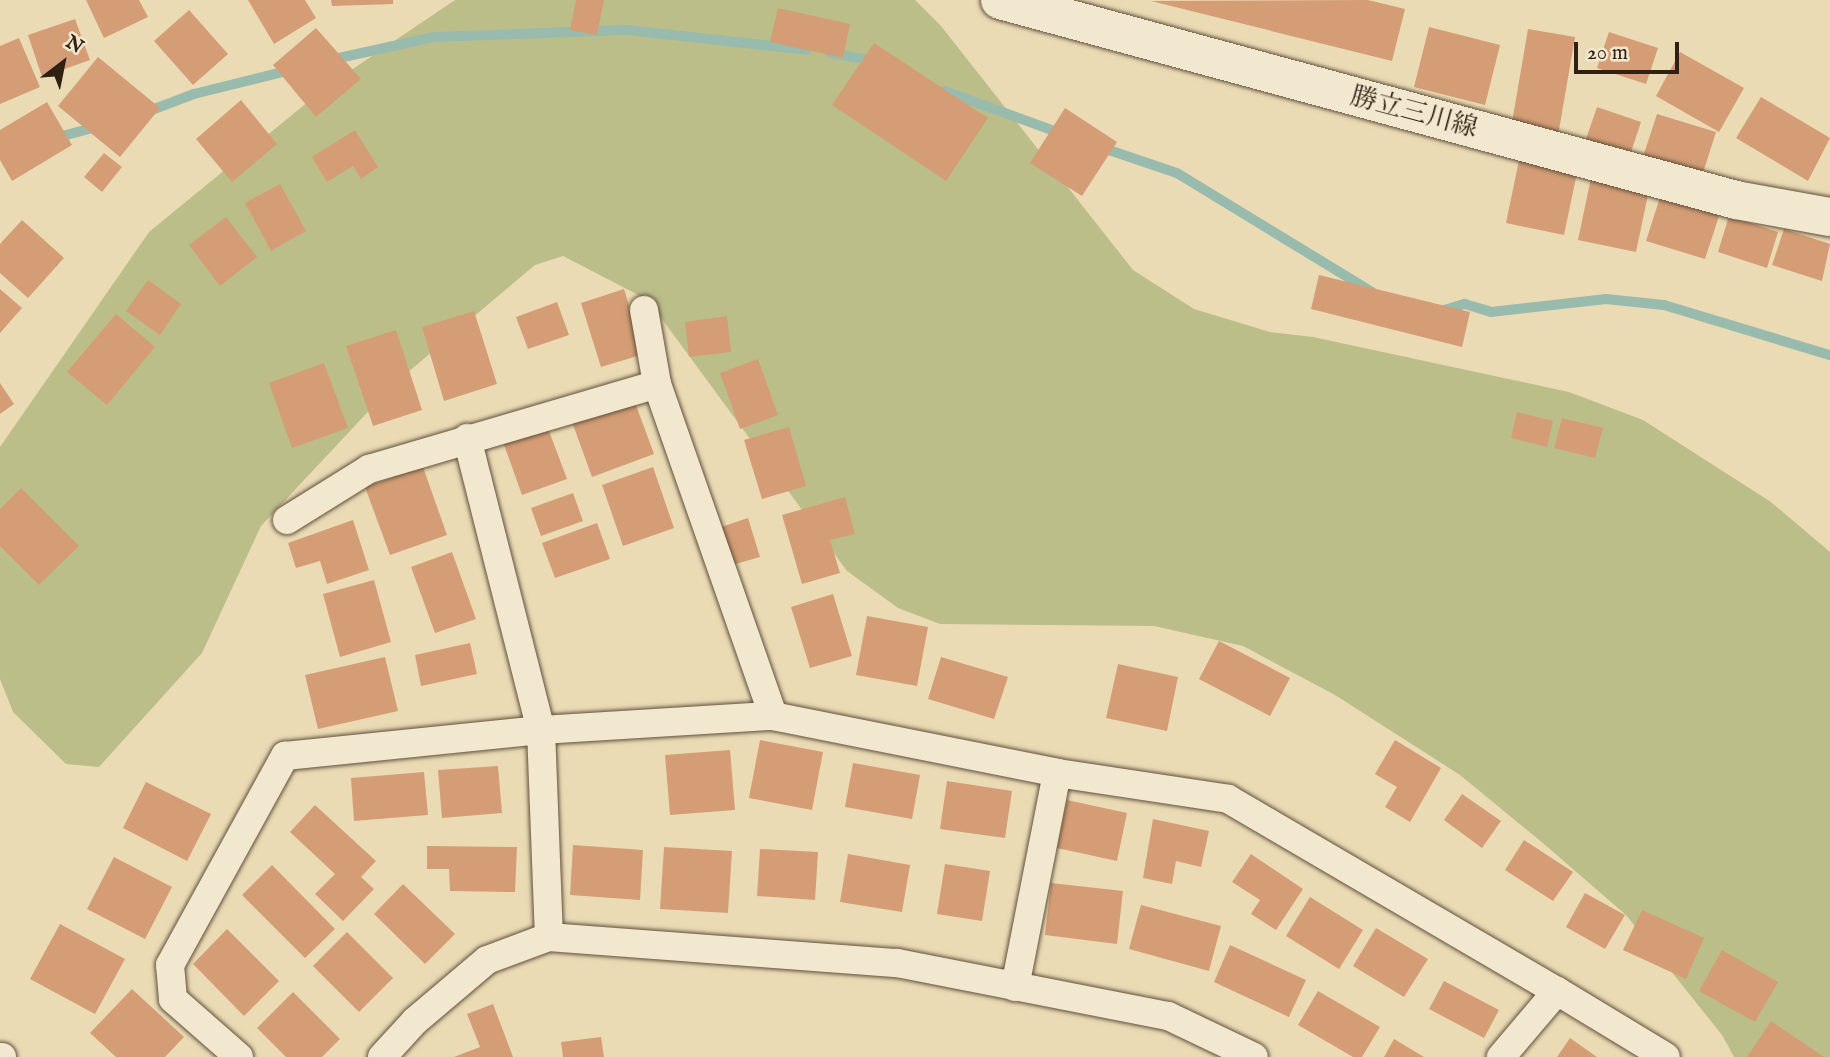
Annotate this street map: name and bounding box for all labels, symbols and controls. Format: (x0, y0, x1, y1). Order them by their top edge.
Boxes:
north arrow (28, 28, 98, 98)
scale bar (1578, 28, 1683, 72)
text: N (61, 31, 87, 60)
text: 20 m (1587, 40, 1628, 67)
street label: 勝立三川線 (1347, 81, 1481, 145)

